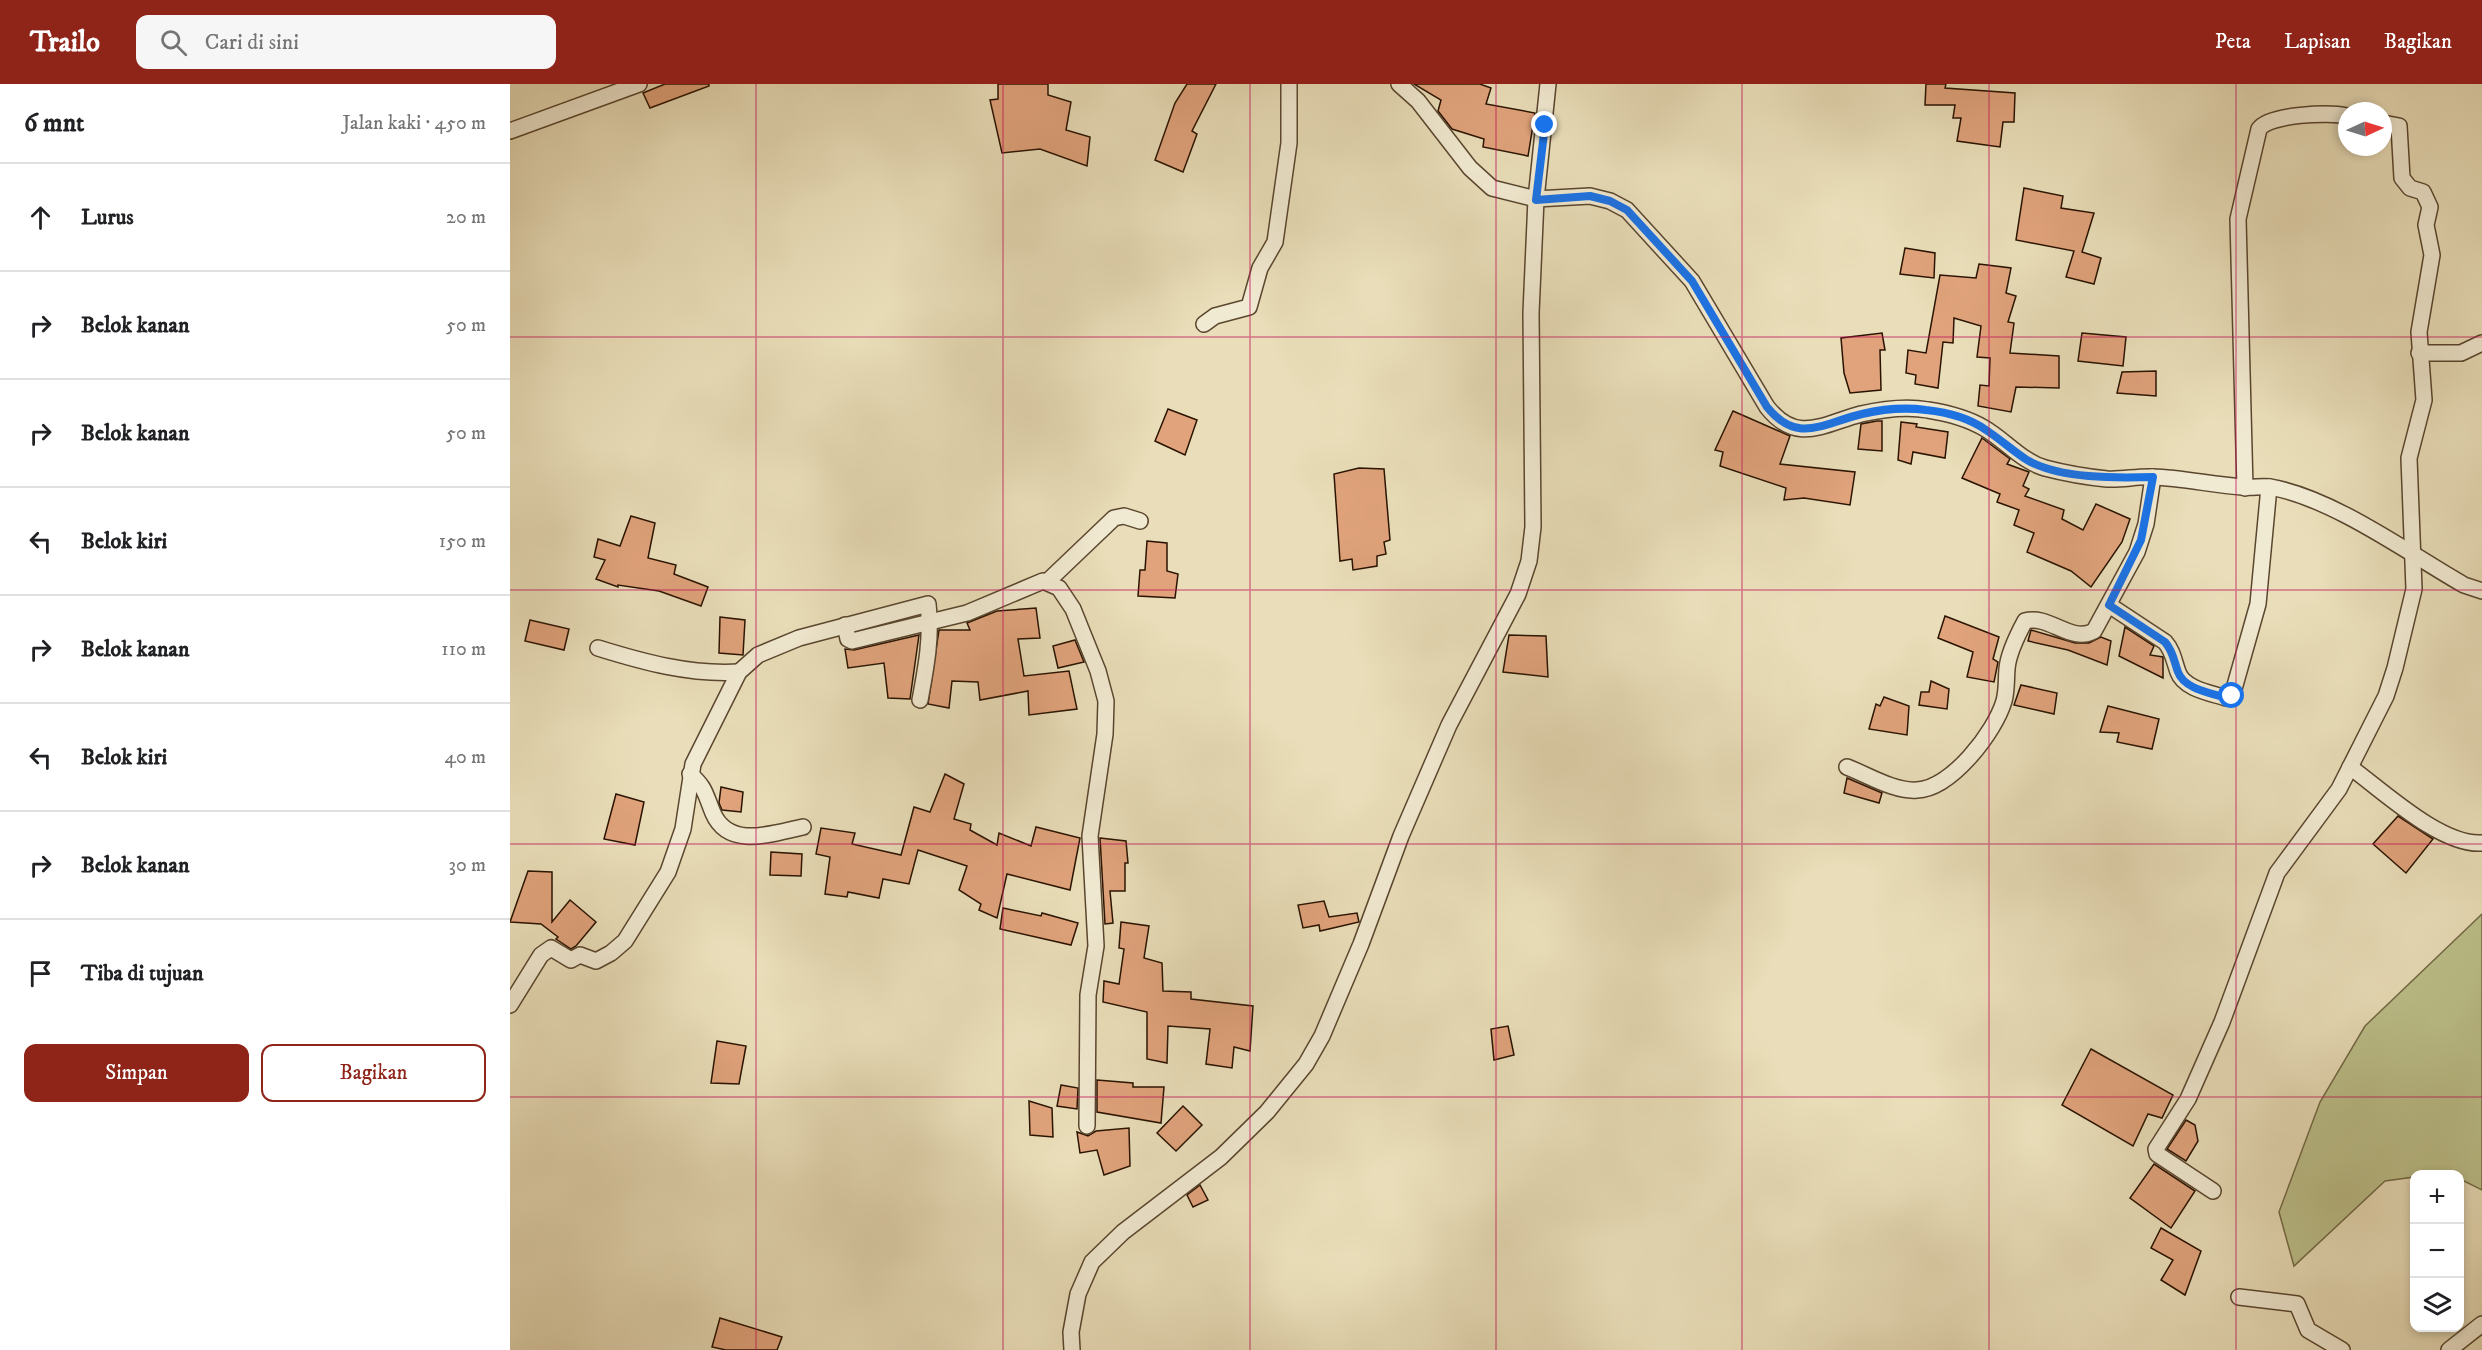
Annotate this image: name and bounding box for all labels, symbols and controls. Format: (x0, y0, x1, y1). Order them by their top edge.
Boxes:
search box (136, 15, 556, 69)
text: Trailo (30, 25, 100, 60)
icon: search (157, 26, 190, 59)
text: Cari di sini (205, 29, 299, 56)
text: Peta (2215, 29, 2251, 55)
text: Lapisan (2284, 29, 2351, 55)
text: Bagikan (2384, 29, 2452, 55)
north arrow (2338, 102, 2392, 156)
text: 6 mnt (24, 107, 84, 140)
text: Jalan kaki · 450 m (342, 111, 486, 136)
route end (1531, 111, 1557, 137)
icon: ahead (24, 201, 57, 234)
text: Lurus (81, 204, 134, 231)
text: 20 m (446, 205, 486, 230)
icon: right (24, 309, 57, 342)
text: Belok kanan (81, 312, 189, 339)
text: 50 m (446, 313, 486, 338)
icon: right (24, 417, 57, 450)
text: Belok kanan (81, 420, 189, 447)
text: 50 m (446, 421, 486, 446)
icon: left (24, 525, 57, 558)
text: Belok kiri (81, 528, 167, 555)
text: 150 m (439, 529, 486, 554)
icon: right (24, 633, 57, 666)
text: Belok kanan (81, 636, 189, 663)
text: 110 m (441, 637, 486, 662)
route start (2218, 682, 2244, 708)
icon: left (24, 741, 57, 774)
text: Belok kiri (81, 744, 167, 771)
text: 40 m (444, 745, 486, 770)
icon: right (24, 849, 57, 882)
text: Belok kanan (81, 852, 189, 879)
text: 30 m (448, 853, 486, 878)
icon: arrive (24, 957, 57, 990)
text: Tiba di tujuan (81, 960, 203, 987)
button: Simpan (24, 1044, 249, 1102)
button: Bagikan (261, 1044, 486, 1102)
map controls (2410, 1170, 2464, 1332)
button: + (2410, 1170, 2464, 1224)
button: − (2410, 1224, 2464, 1278)
button: layers (2410, 1278, 2464, 1332)

